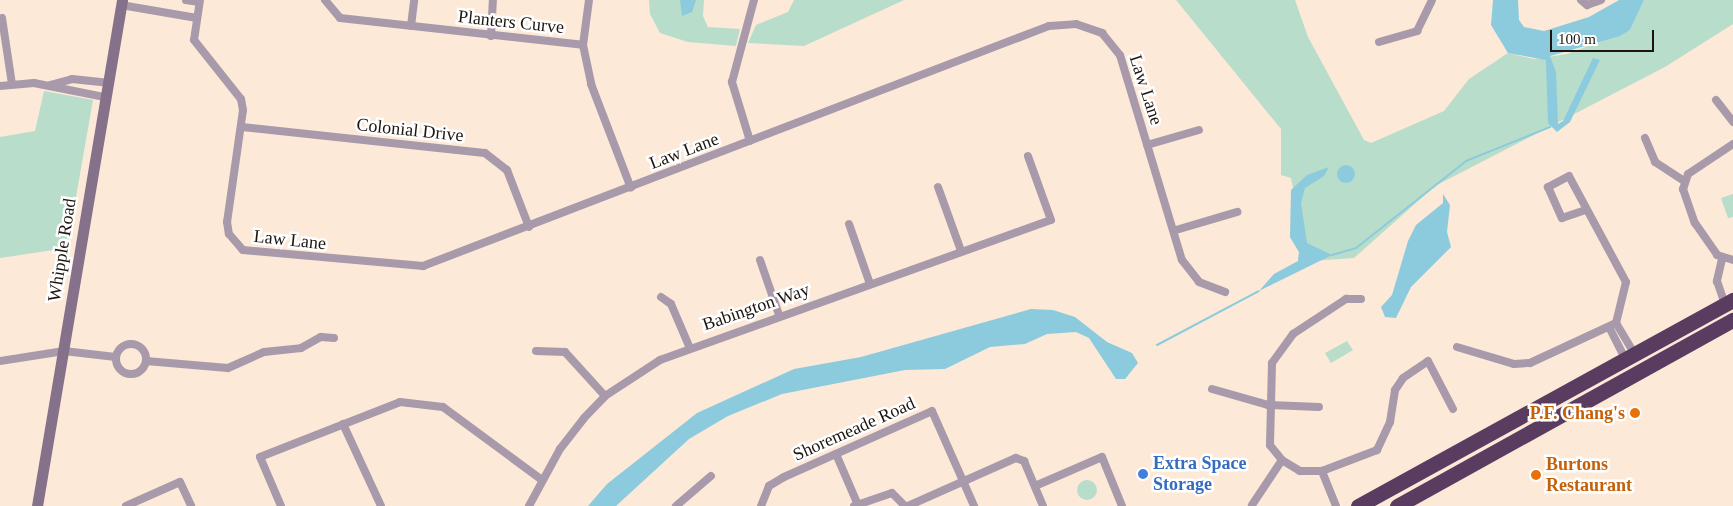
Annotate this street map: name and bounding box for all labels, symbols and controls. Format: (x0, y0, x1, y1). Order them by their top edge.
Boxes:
street label: Planters Curve (457, 6, 565, 38)
scale bar (1553, 20, 1657, 52)
text: 100 m (1558, 31, 1596, 47)
street label: Law Lane (1125, 52, 1167, 128)
street label: Colonial Drive (355, 114, 465, 146)
street label: Law Lane (646, 128, 722, 174)
street label: Whipple Road (43, 197, 81, 303)
street label: Law Lane (253, 225, 327, 255)
street label: Babington Way (700, 279, 812, 335)
street label: Shoremeade Road (790, 392, 918, 466)
place label: P.F. Chang's (1530, 402, 1625, 424)
marker: P.F. Chang's (1629, 407, 1641, 419)
place label: Extra Space Storage (1153, 453, 1246, 496)
place label: Burtons Restaurant (1546, 454, 1632, 496)
marker: Extra Space Storage (1137, 468, 1149, 480)
marker: Burtons Restaurant (1530, 469, 1542, 481)

